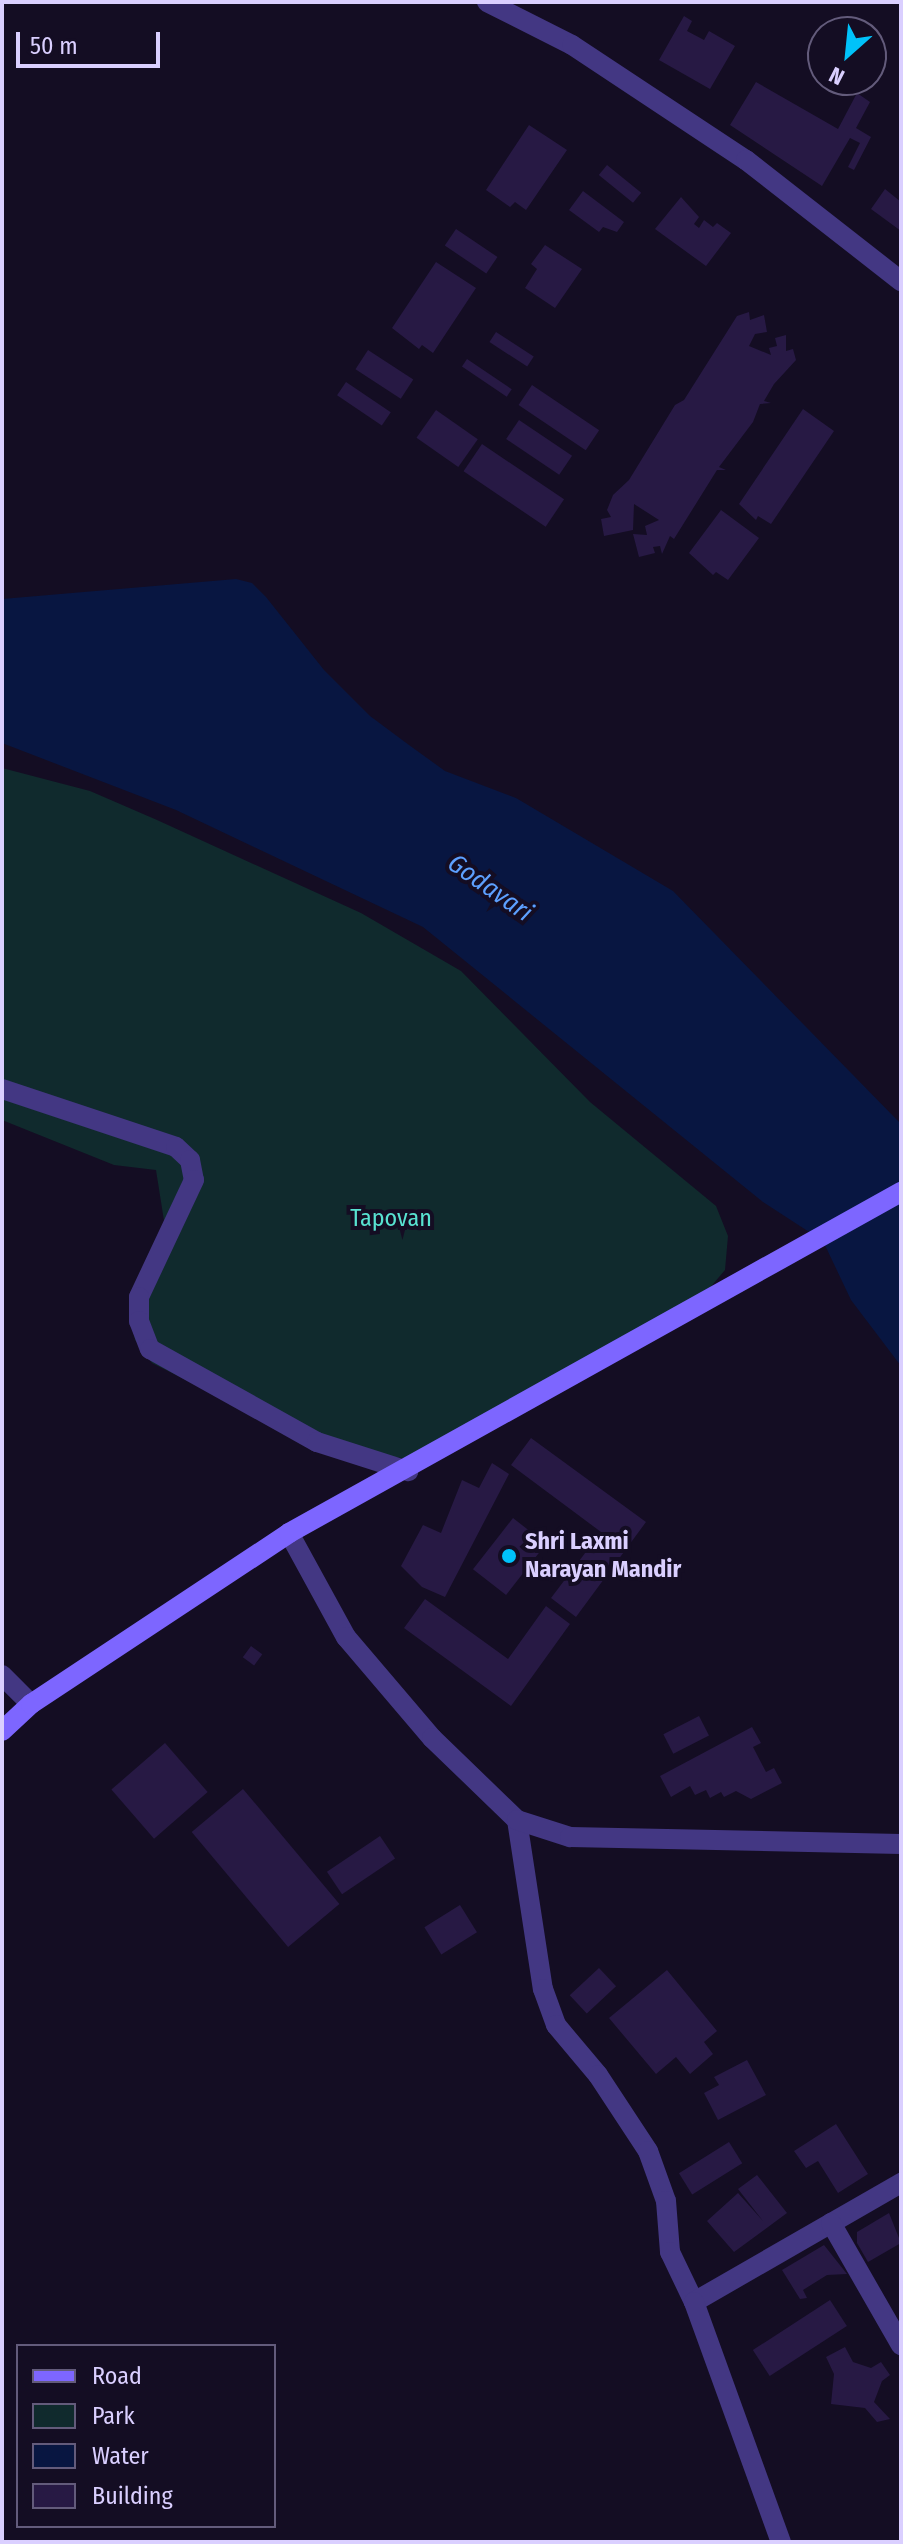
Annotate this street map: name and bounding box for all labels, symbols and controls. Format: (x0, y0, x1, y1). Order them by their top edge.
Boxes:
scale bar (20, 16, 164, 66)
north arrow (807, 16, 887, 96)
text: 50 m (30, 32, 78, 60)
text: N (825, 61, 849, 91)
water label: Godavari (442, 848, 538, 928)
park label: Tapovan (350, 1205, 432, 1233)
place label: Shri Laxmi Narayan Mandir (525, 1528, 681, 1584)
marker: Shri Laxmi Narayan Mandir (500, 1547, 518, 1565)
legend (16, 2344, 276, 2528)
text: Road (92, 2362, 142, 2390)
text: Park (92, 2402, 135, 2430)
text: Water (92, 2442, 149, 2470)
text: Building (92, 2482, 173, 2510)

